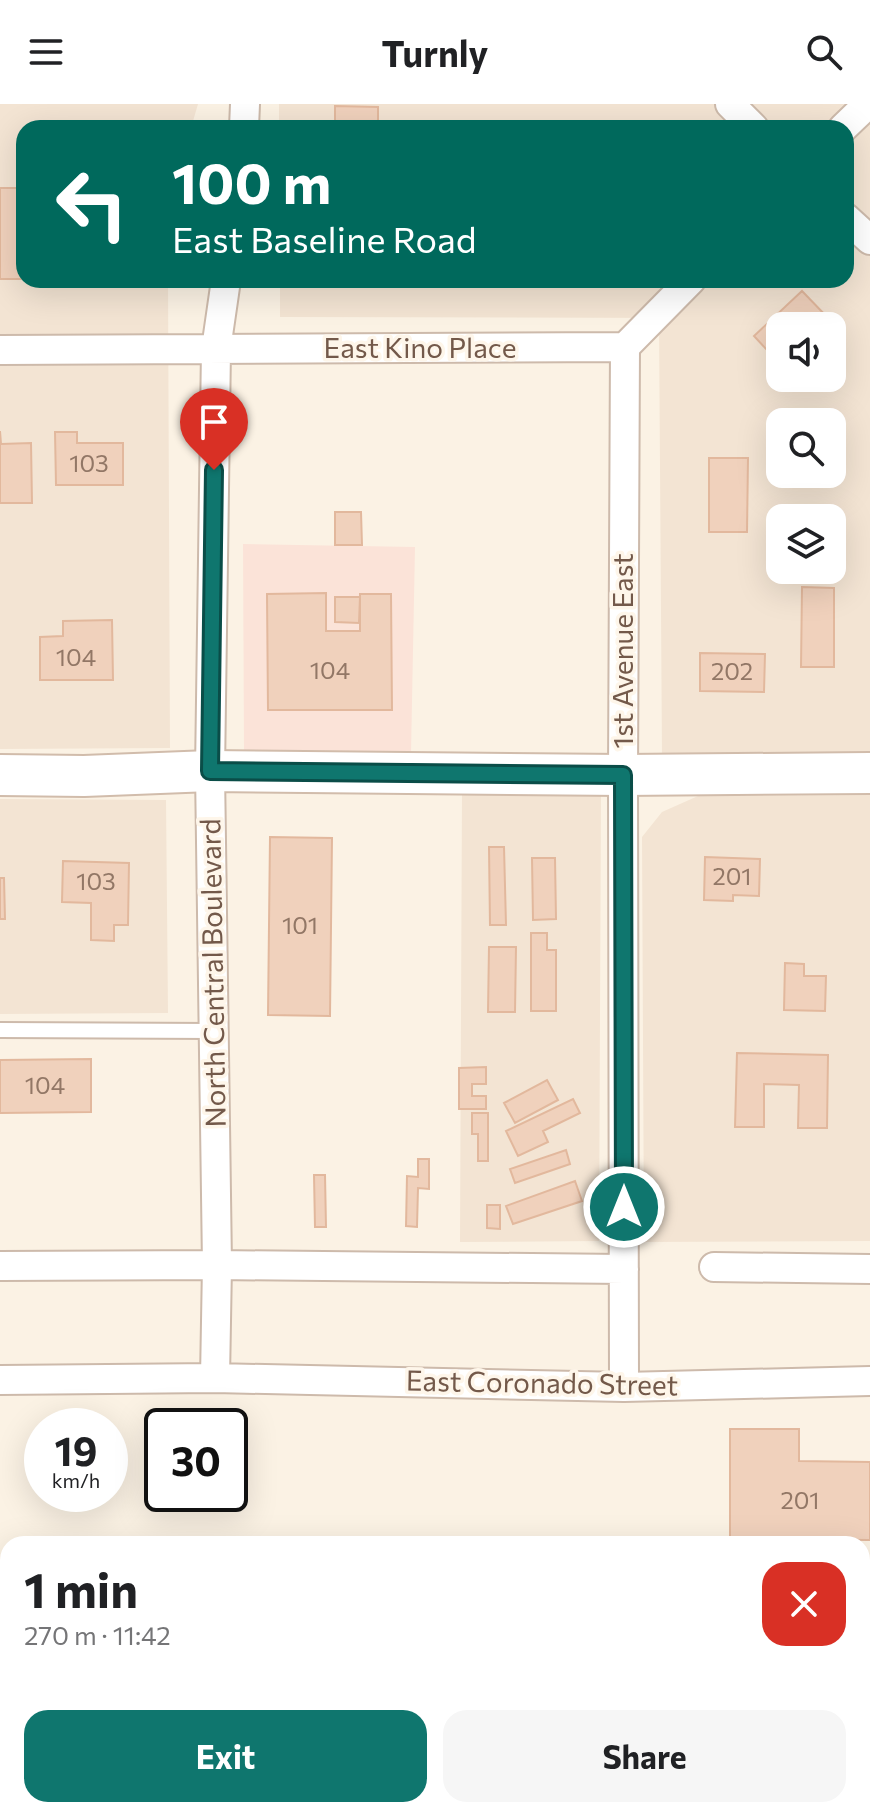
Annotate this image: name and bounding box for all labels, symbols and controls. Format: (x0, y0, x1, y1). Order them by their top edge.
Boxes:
icon: menu (24, 30, 68, 74)
text: Turnly (382, 30, 488, 74)
icon: search (802, 30, 846, 74)
text: 100 m (172, 147, 331, 216)
icon: left (40, 152, 144, 256)
text: East Baseline Road (172, 216, 477, 260)
map controls (766, 312, 846, 584)
button: sound (766, 312, 846, 392)
street label: East Kino Place (324, 330, 516, 364)
pin (180, 388, 248, 470)
icon: arrive (192, 400, 236, 444)
button: search (766, 408, 846, 488)
house number: 103 (69, 448, 109, 477)
button: layers (766, 504, 846, 584)
street label: 1st Avenue East (605, 553, 639, 749)
house number: 104 (56, 642, 96, 671)
house number: 104 (310, 655, 350, 684)
house number: 202 (711, 656, 753, 685)
street label: North Central Boulevard (192, 818, 232, 1128)
house number: 201 (712, 861, 752, 890)
house number: 103 (76, 866, 116, 895)
house number: 101 (282, 910, 318, 939)
house number: 104 (25, 1070, 65, 1099)
position arrow (582, 1165, 666, 1249)
street label: East Coronado Street (406, 1363, 678, 1401)
speed limit sign: 30 (144, 1408, 248, 1512)
text: 19 (55, 1425, 97, 1474)
text: km/h (52, 1468, 100, 1492)
house number: 201 (780, 1485, 820, 1514)
text: 1 min (24, 1559, 138, 1618)
button: close (762, 1562, 846, 1646)
text: 270 m · 11:42 (24, 1619, 171, 1650)
button: Exit (24, 1710, 427, 1802)
button: Share (443, 1710, 846, 1802)

